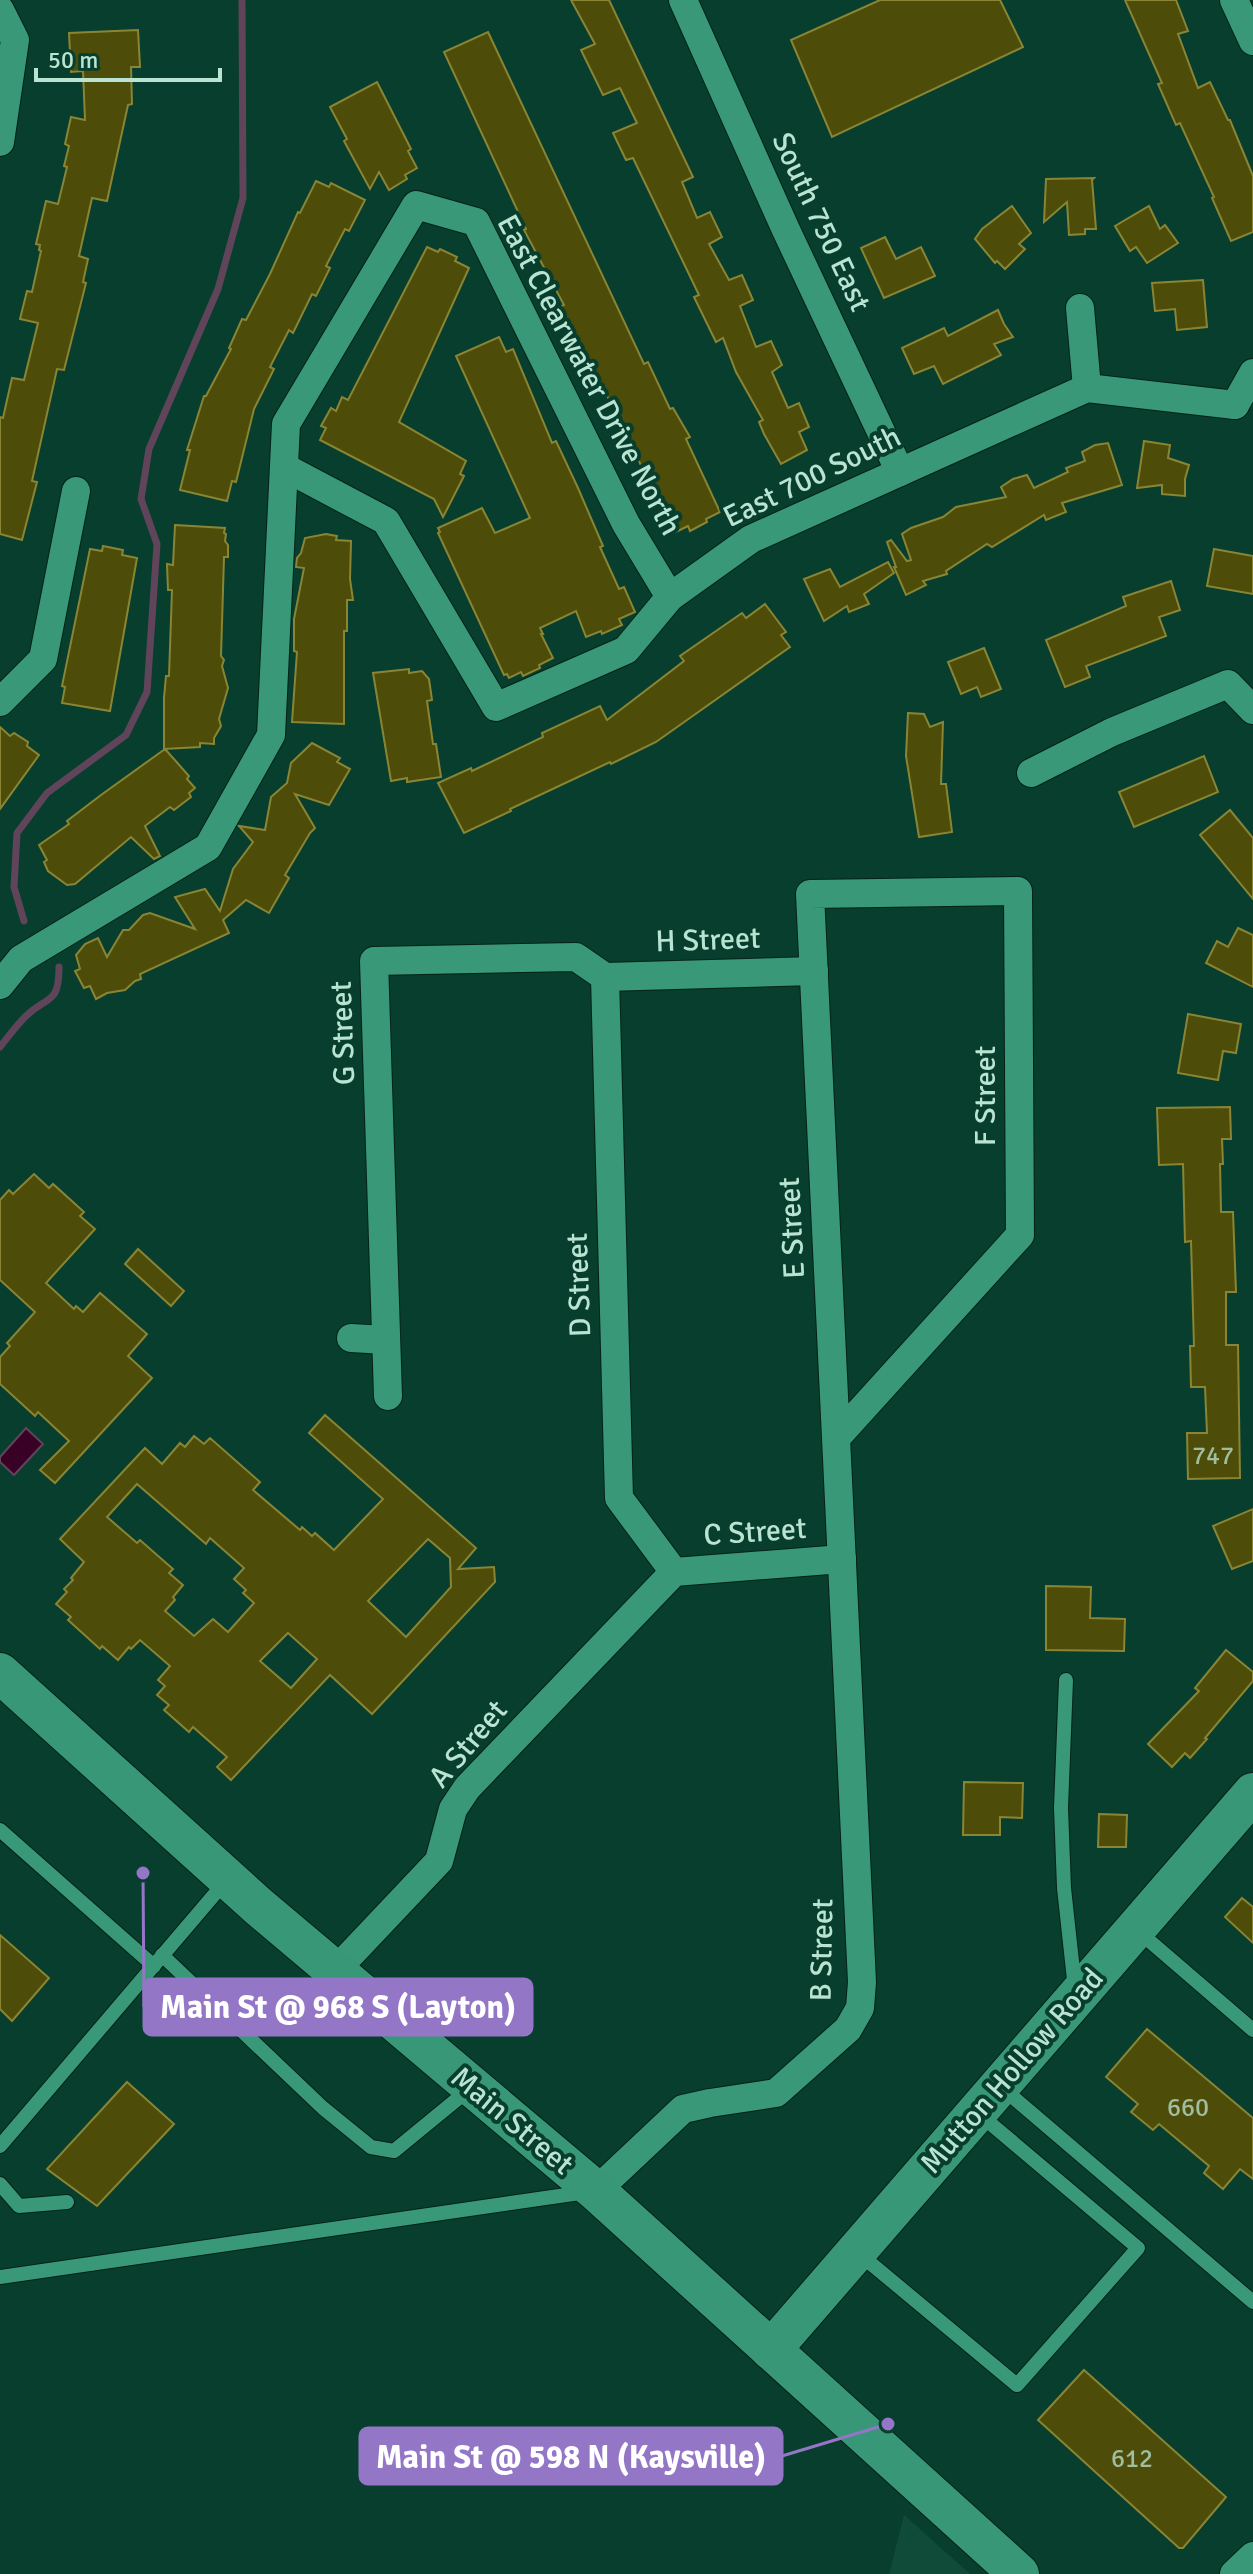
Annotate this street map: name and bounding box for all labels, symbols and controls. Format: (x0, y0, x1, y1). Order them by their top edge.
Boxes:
scale bar (36, 32, 220, 82)
text: 50 m (48, 45, 98, 75)
street label: South 750 East (763, 127, 879, 317)
street label: East Clearwater Drive North (489, 208, 689, 542)
street label: East 700 South (717, 418, 907, 536)
street label: H Street (655, 920, 761, 960)
street label: G Street (323, 980, 363, 1086)
street label: F Street (967, 1046, 1004, 1146)
street label: E Street (771, 1176, 813, 1280)
street label: D Street (559, 1232, 599, 1338)
house number: 747 (1192, 1440, 1234, 1472)
street label: C Street (702, 1510, 808, 1554)
street label: A Street (421, 1693, 515, 1795)
street label: B Street (803, 1898, 841, 2002)
street label: Mutton Hollow Road (913, 1961, 1111, 2181)
callout: Main St @ 968 S (Layton) (144, 1979, 532, 2035)
text: Main St @ 968 S (Layton) (160, 1988, 516, 2027)
street label: Main Street (443, 2059, 581, 2183)
house number: 660 (1167, 2092, 1209, 2124)
callout: Main St @ 598 N (Kaysville) (360, 2428, 782, 2484)
text: Main St @ 598 N (Kaysville) (376, 2438, 766, 2477)
house number: 612 (1111, 2443, 1153, 2475)

